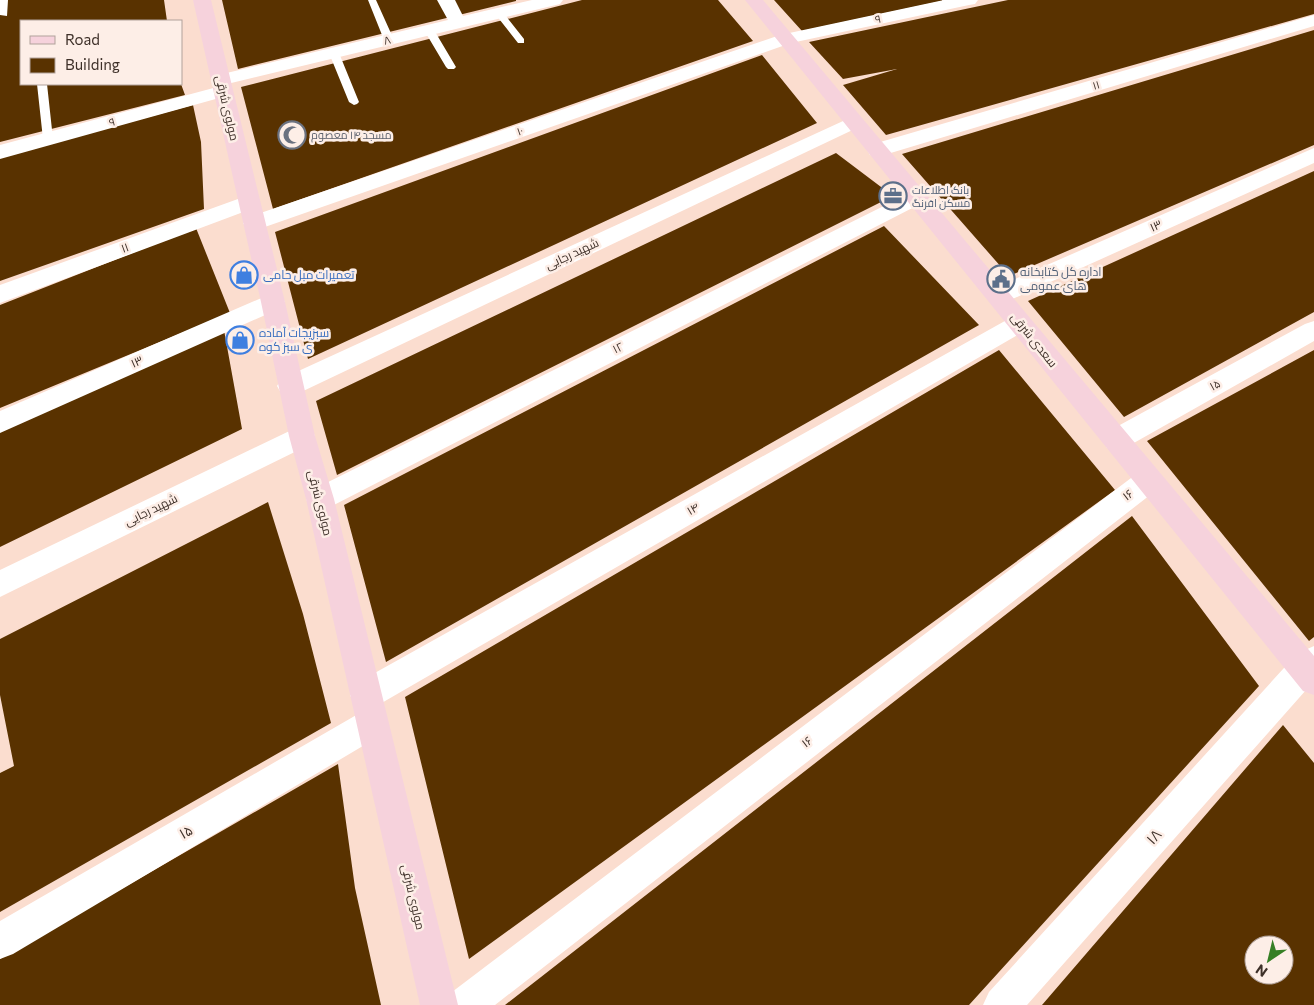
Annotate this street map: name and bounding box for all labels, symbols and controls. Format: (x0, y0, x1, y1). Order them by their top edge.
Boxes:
street label: ۹ (874, 12, 882, 25)
legend (20, 20, 182, 85)
text: Road (65, 30, 100, 48)
street label: ۸ (382, 32, 392, 47)
text: Building (65, 55, 120, 73)
street label: مولوی شرقی (213, 74, 242, 142)
street label: ۱۱ (1091, 77, 1101, 92)
street label: ۹ (107, 114, 116, 129)
mosque icon: مسجد ۱۴ معصوم (277, 120, 307, 150)
street label: ۱۰ (515, 123, 525, 138)
place label: مسجد ۱۴ معصوم (311, 128, 392, 143)
office icon: بانک اطلاعات مسکن افرنگ (878, 181, 908, 211)
place label: بانک اطلاعات مسکن افرنگ (912, 183, 970, 210)
street label: ۱۳ (1147, 216, 1164, 234)
street label: شهید رجایی (543, 235, 601, 272)
street label: ۱۱ (119, 239, 131, 255)
shop icon: تعمیرات مبل حامی (229, 260, 259, 290)
public building icon: اداره کل کتابخانه های عمومی (986, 264, 1016, 294)
place label: اداره کل کتابخانه های عمومی (1020, 264, 1102, 293)
place label: تعمیرات مبل حامی (263, 267, 355, 282)
street label: سعدی شرقی (1008, 309, 1061, 370)
shop icon: سبزیجات آماده ی سبز کوه (225, 325, 255, 355)
place label: سبزیجات آماده ی سبز کوه (259, 325, 329, 354)
street label: ۱۲ (610, 339, 625, 356)
street label: ۱۳ (128, 352, 145, 370)
street label: ۱۵ (1207, 376, 1222, 393)
street label: مولوی شرقی (305, 469, 336, 537)
street label: ۱۶ (1119, 486, 1135, 503)
street label: شهید رجایی (122, 490, 180, 529)
street label: ۱۴ (684, 499, 701, 517)
street label: ۱۶ (798, 733, 814, 750)
street label: ۱۵ (175, 820, 196, 842)
street label: ۱۸ (1142, 825, 1165, 848)
street label: مولوی شرقی (399, 863, 428, 931)
north arrow (1244, 935, 1294, 985)
text: N (1252, 961, 1270, 981)

